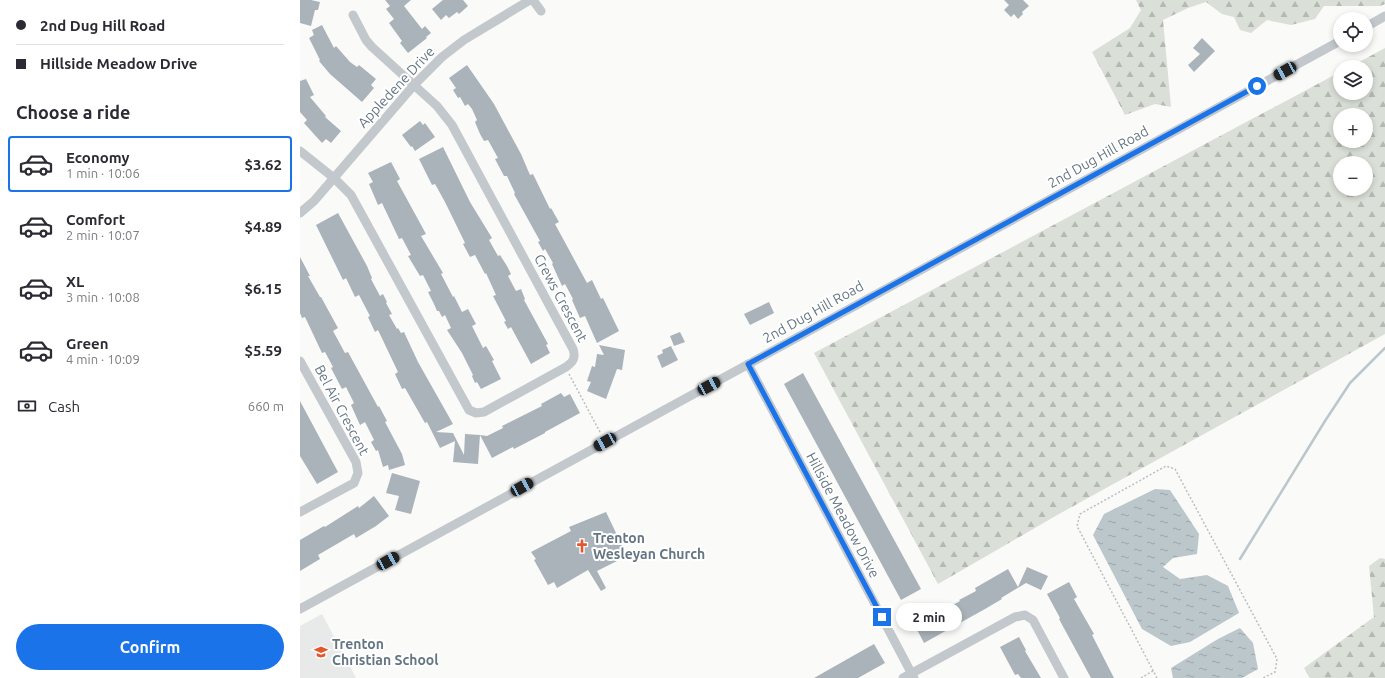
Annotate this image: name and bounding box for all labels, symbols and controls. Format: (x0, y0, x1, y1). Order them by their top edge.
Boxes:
map controls (1333, 12, 1373, 196)
button: locate (1333, 12, 1373, 52)
text: 2nd Dug Hill Road (40, 17, 165, 34)
street label: Appledene Drive (354, 43, 438, 131)
text: Hillside Meadow Drive (40, 55, 197, 72)
car (1272, 60, 1298, 82)
button: layers (1333, 60, 1373, 100)
route start (1248, 77, 1266, 95)
text: Choose a ride (16, 102, 130, 122)
button: + (1333, 108, 1373, 148)
street label: 2nd Dug Hill Road (1045, 123, 1151, 191)
icon: car (18, 146, 54, 182)
text: Economy (66, 149, 130, 166)
text: $3.62 (244, 156, 282, 173)
button: − (1333, 156, 1373, 196)
text: 1 min · 10:06 (66, 166, 140, 180)
icon: car (18, 208, 54, 244)
text: Comfort (66, 211, 125, 228)
text: $4.89 (244, 218, 282, 235)
text: 2 min · 10:07 (66, 228, 140, 242)
street label: Crews Crescent (531, 251, 591, 345)
icon: car (18, 270, 54, 306)
text: XL (66, 273, 84, 290)
street label: 2nd Dug Hill Road (760, 278, 866, 346)
text: $6.15 (244, 280, 282, 297)
text: 3 min · 10:08 (66, 290, 140, 304)
icon: car (18, 332, 54, 368)
text: Green (66, 335, 108, 352)
text: $5.59 (244, 342, 282, 359)
text: 4 min · 10:09 (66, 352, 140, 366)
street label: Bel Air Crescent (311, 362, 373, 458)
car (696, 375, 722, 397)
icon: cash (16, 395, 38, 417)
text: Cash (48, 398, 80, 415)
text: 660 m (248, 399, 284, 413)
car (592, 431, 618, 453)
street label: Hillside Meadow Drive (803, 450, 883, 580)
car (509, 476, 535, 498)
place label: Trenton Wesleyan Church (593, 530, 705, 562)
church icon: Trenton Wesleyan Church (574, 538, 590, 554)
car (375, 550, 401, 572)
callout: 2 min (896, 603, 962, 631)
route end (873, 608, 891, 626)
text: 2 min (913, 610, 945, 624)
button: Confirm (16, 624, 284, 670)
place label: Trenton Christian School (332, 636, 439, 668)
school or university icon: Trenton Christian School (313, 644, 329, 660)

